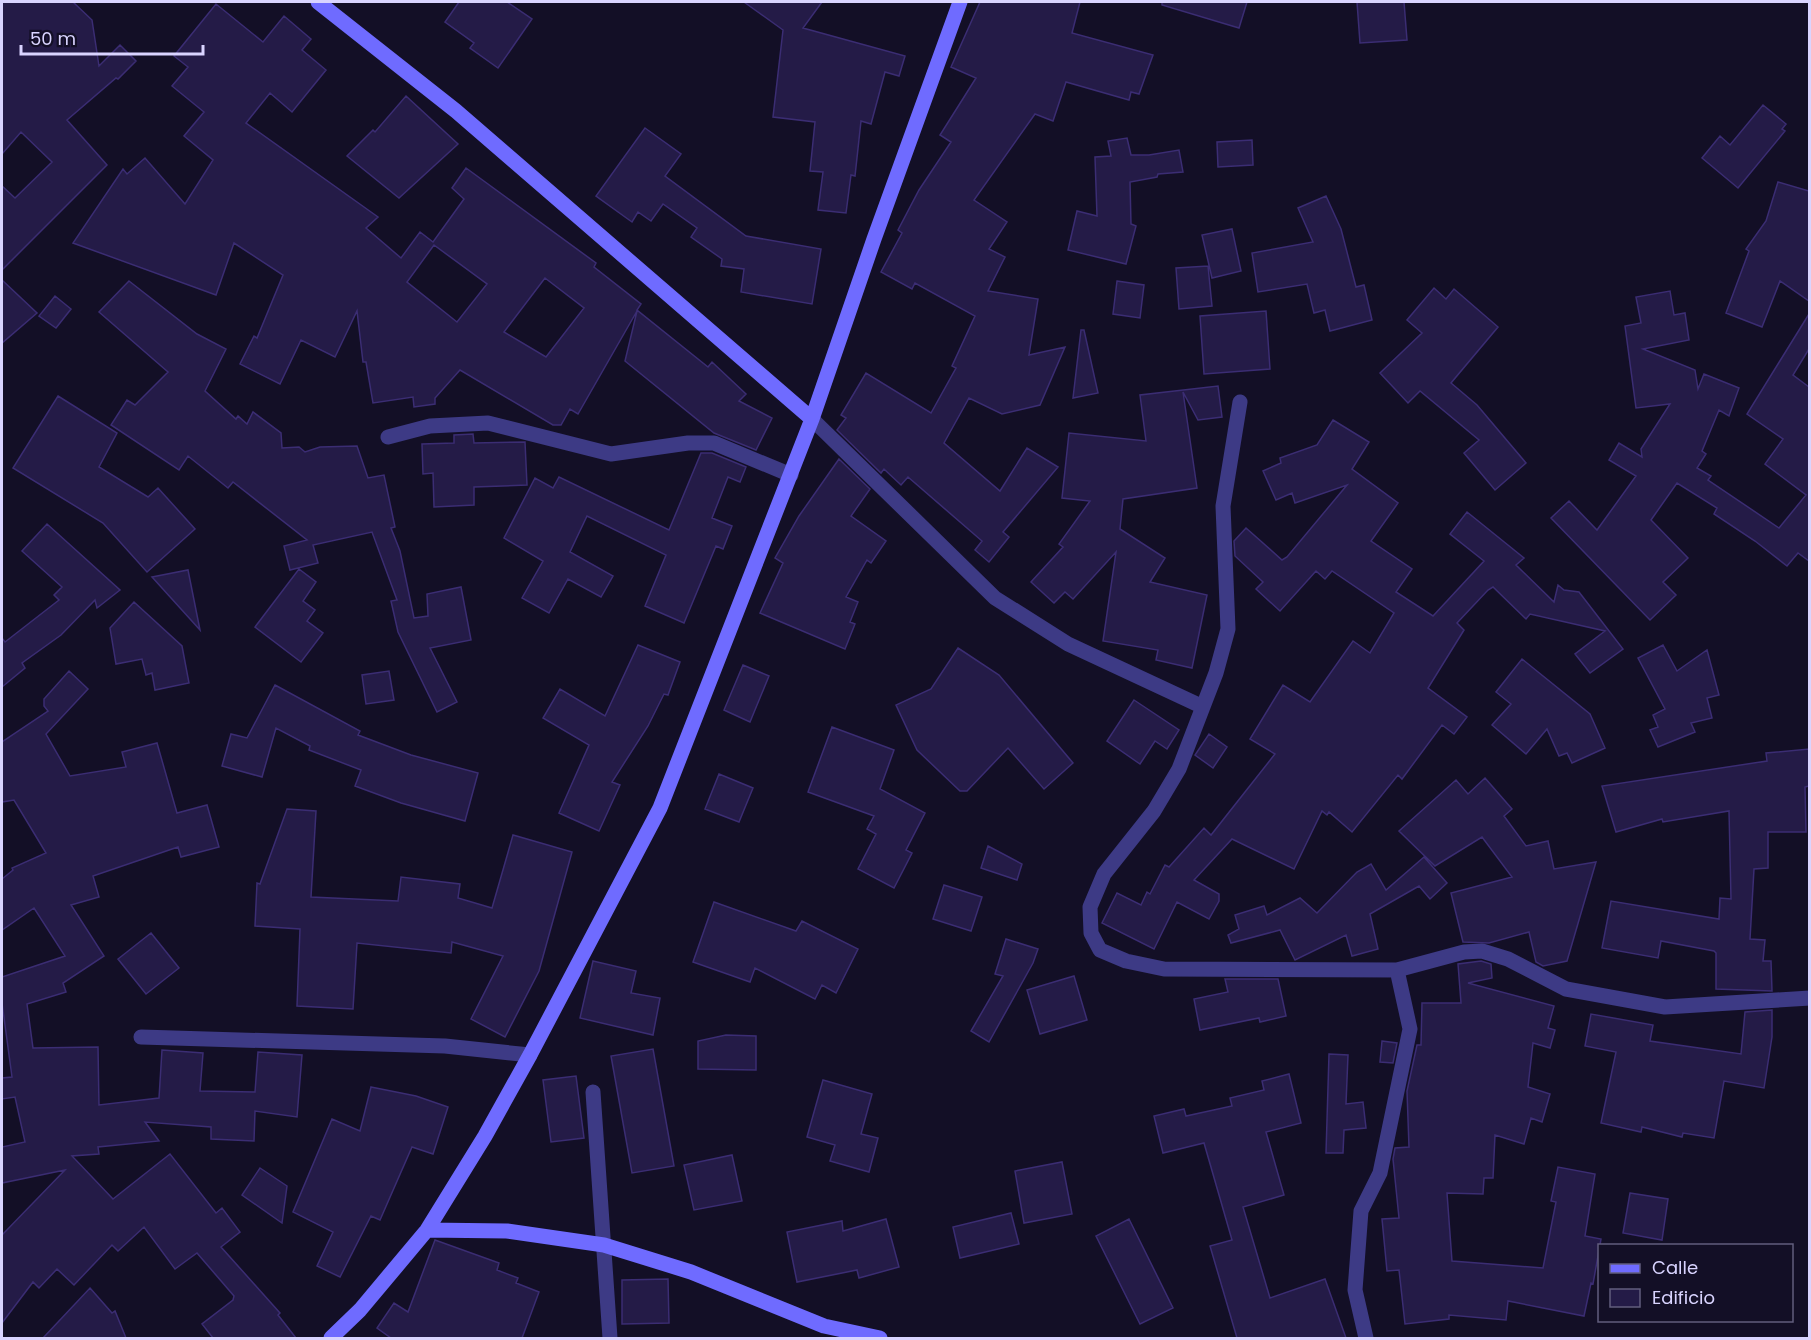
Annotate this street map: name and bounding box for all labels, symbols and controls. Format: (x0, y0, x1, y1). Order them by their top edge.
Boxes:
scale bar (21, 18, 202, 56)
text: 50 m (30, 26, 76, 51)
legend (1598, 1244, 1793, 1322)
text: Calle (1652, 1255, 1698, 1280)
text: Edificio (1652, 1285, 1715, 1310)

